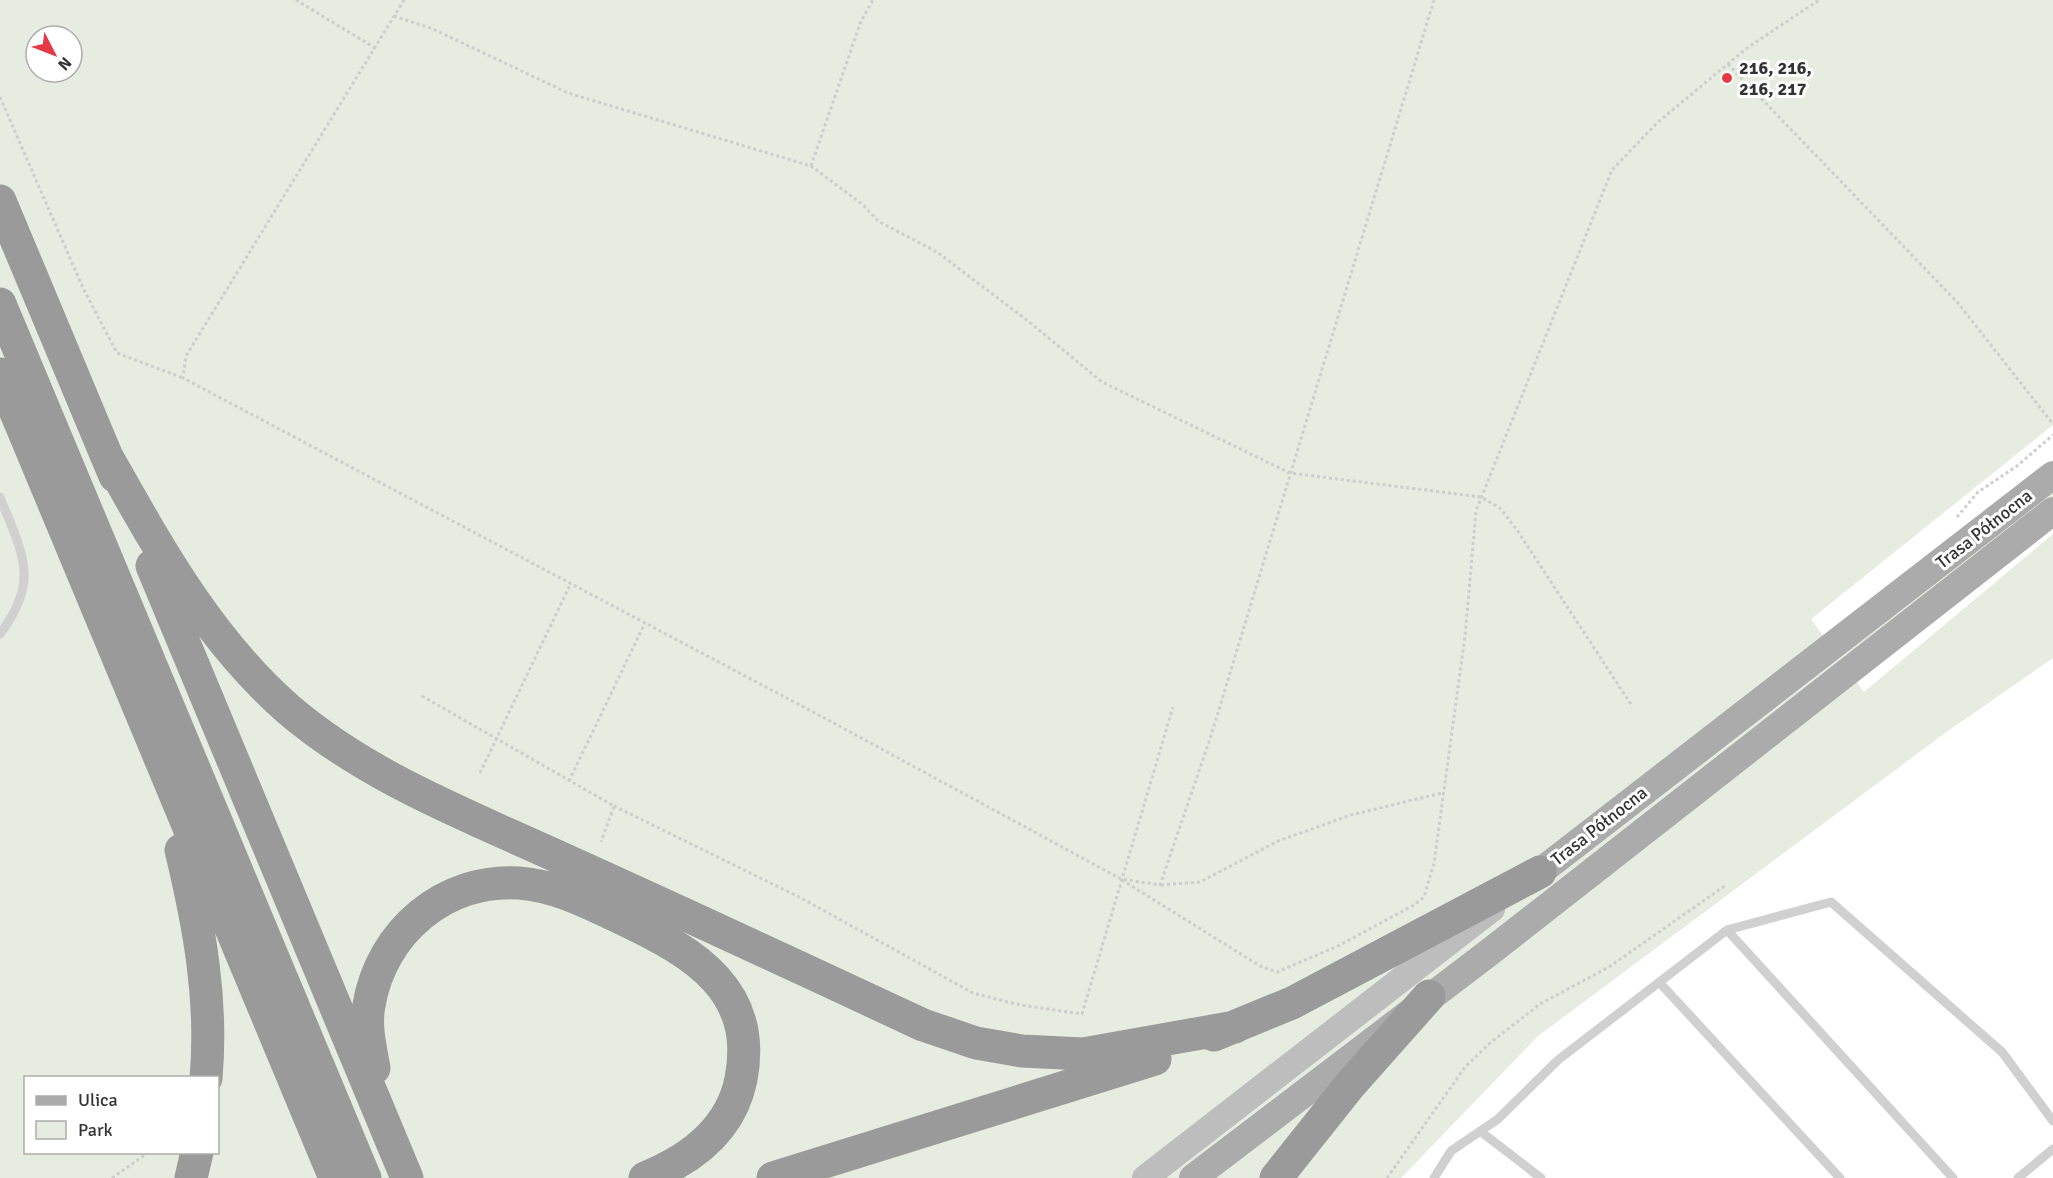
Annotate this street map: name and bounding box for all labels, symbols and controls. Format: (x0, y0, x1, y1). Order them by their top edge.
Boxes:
north arrow (24, 24, 84, 84)
text: N (53, 53, 76, 74)
place label: 216, 216, 216, 217 (1739, 57, 1812, 100)
marker: 216, 216, 216, 217 (1720, 71, 1734, 85)
street label: Trasa Północna (1931, 485, 2037, 573)
street label: Trasa Północna (1546, 782, 1652, 870)
legend (24, 1076, 219, 1154)
text: Ulica (78, 1089, 118, 1111)
text: Park (78, 1119, 113, 1141)

